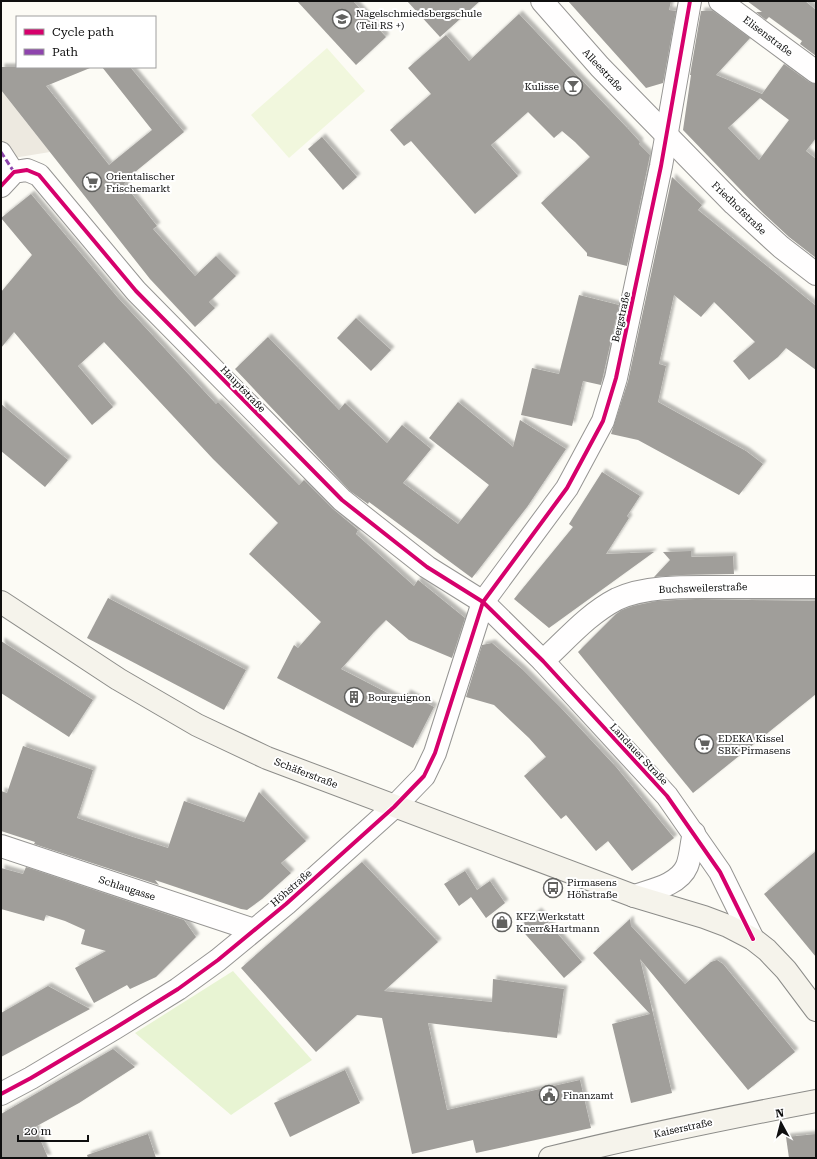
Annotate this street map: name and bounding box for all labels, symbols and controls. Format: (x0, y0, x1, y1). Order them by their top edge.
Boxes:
school or university icon: Nagelschmiedsbergschule (Teil RS +) (331, 8, 353, 30)
place label: Nagelschmiedsbergschule (Teil RS +) (356, 8, 482, 31)
street label: Elisenstraße (741, 14, 795, 58)
legend (16, 16, 156, 68)
text: Cycle path (52, 25, 114, 39)
text: Path (52, 45, 78, 59)
street label: Alleestraße (581, 47, 626, 94)
bar icon: Kulisse (562, 75, 584, 97)
place label: Kulisse (525, 81, 559, 92)
supermarket icon: Orientalischer Frischemarkt (81, 171, 103, 193)
place label: Orientalischer Frischemarkt (106, 171, 175, 194)
street label: Friedhofstraße (710, 179, 769, 237)
street label: Bergstraße (610, 290, 632, 343)
street label: Hauptstraße (218, 364, 268, 415)
street label: Buchsweilerstraße (658, 581, 748, 595)
building icon: Bourguignon (343, 686, 365, 708)
place label: Bourguignon (368, 692, 431, 703)
street label: Landauer Straße (608, 721, 670, 787)
supermarket icon: EDEKA Kissel SBK Pirmasens (693, 733, 715, 755)
place label: EDEKA Kissel SBK Pirmasens (718, 733, 791, 756)
street label: Schäferstraße (273, 756, 340, 790)
street label: Höhstraße (268, 867, 314, 909)
street label: Schlaugasse (97, 874, 157, 902)
bus stop icon: Pirmasens Höhstraße (542, 877, 564, 899)
place label: Pirmasens Höhstraße (567, 877, 618, 900)
shop icon: KFZ Werkstatt Knerr&Hartmann (491, 911, 513, 933)
place label: KFZ Werkstatt Knerr&Hartmann (516, 911, 600, 934)
public building icon: Finanzamt (538, 1084, 560, 1106)
place label: Finanzamt (563, 1090, 614, 1101)
north arrow (761, 1103, 801, 1143)
text: N (775, 1107, 785, 1121)
street label: Kaiserstraße (653, 1116, 714, 1140)
scale bar (18, 1117, 88, 1143)
text: 20 m (24, 1124, 51, 1138)

